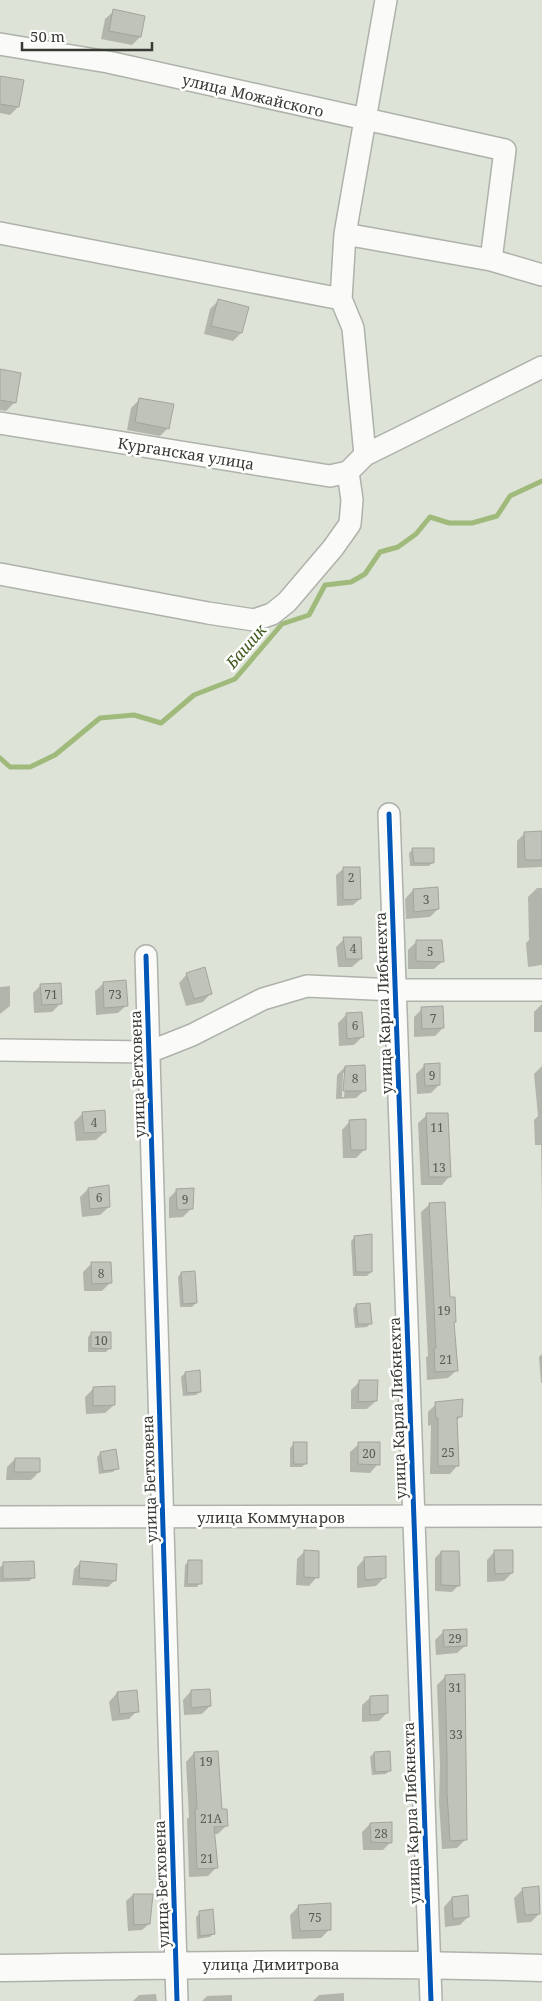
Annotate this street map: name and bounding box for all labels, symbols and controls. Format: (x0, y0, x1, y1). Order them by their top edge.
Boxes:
scale bar (22, 20, 152, 52)
text: 50 m (30, 26, 65, 46)
street label: улица Можайского (180, 69, 326, 121)
street label: Курганская улица (116, 432, 256, 474)
water label: Башик (220, 619, 272, 674)
house number: 2 (348, 869, 354, 886)
house number: 3 (423, 891, 430, 908)
street label: улица Карла Либкнехта (370, 911, 396, 1095)
house number: 4 (350, 940, 357, 957)
house number: 5 (427, 943, 433, 960)
house number: 71 (44, 986, 58, 1003)
house number: 73 (108, 986, 122, 1003)
street label: улица Бетховена (125, 1010, 149, 1138)
house number: 7 (430, 1010, 437, 1027)
house number: 6 (352, 1017, 359, 1034)
house number: 9 (429, 1067, 435, 1084)
house number: 8 (352, 1070, 359, 1087)
house number: 4 (91, 1114, 98, 1131)
house number: 11 (430, 1119, 444, 1136)
house number: 13 (432, 1159, 446, 1176)
house number: 6 (96, 1189, 103, 1206)
house number: 9 (182, 1191, 188, 1208)
house number: 8 (98, 1265, 105, 1282)
house number: 19 (437, 1302, 451, 1319)
street label: улица Карла Либкнехта (384, 1316, 410, 1500)
house number: 10 (94, 1332, 108, 1349)
house number: 21 (439, 1351, 453, 1368)
street label: улица Бетховена (137, 1415, 161, 1543)
house number: 25 (441, 1444, 455, 1461)
house number: 20 (362, 1445, 376, 1462)
street label: улица Коммунаров (197, 1507, 345, 1527)
house number: 29 (448, 1630, 462, 1647)
house number: 31 (448, 1679, 462, 1696)
street label: улица Карла Либкнехта (398, 1721, 424, 1905)
house number: 33 (449, 1726, 463, 1743)
house number: 19 (199, 1753, 213, 1770)
house number: 21А (200, 1810, 222, 1827)
street label: улица Бетховена (149, 1820, 173, 1948)
house number: 28 (374, 1825, 388, 1842)
house number: 21 (200, 1850, 214, 1867)
house number: 75 (308, 1909, 322, 1926)
street label: улица Димитрова (203, 1954, 339, 1974)

